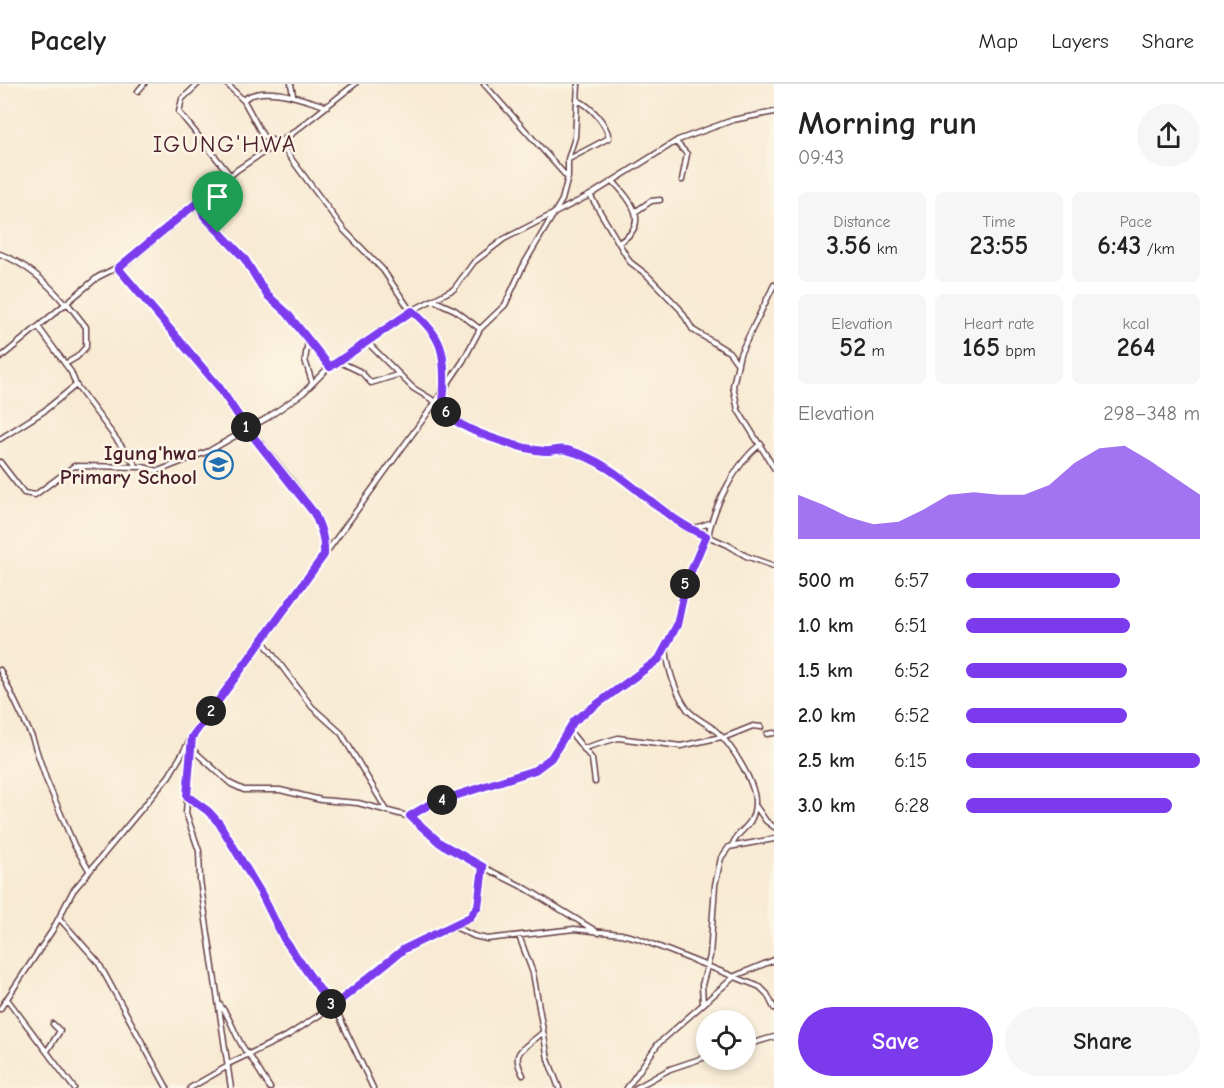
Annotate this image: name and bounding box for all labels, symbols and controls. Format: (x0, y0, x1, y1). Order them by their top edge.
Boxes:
text: Pacely (30, 25, 106, 57)
text: Map (979, 29, 1018, 53)
text: Layers (1051, 29, 1109, 53)
text: Share (1142, 29, 1194, 53)
text: Morning run (798, 104, 977, 142)
button: share (1137, 104, 1200, 167)
district label: IGUNG'HWA (153, 130, 297, 158)
text: 09:43 (798, 146, 844, 169)
pin (192, 171, 243, 233)
icon: arrive (201, 180, 234, 213)
text: Distance (833, 213, 891, 231)
text: Time (982, 213, 1016, 231)
text: Pace (1120, 213, 1152, 231)
text: 3.56 (826, 231, 871, 261)
text: 23:55 (970, 231, 1028, 261)
text: 6:43 (1097, 231, 1141, 261)
text: km (871, 240, 898, 258)
text: /km (1141, 240, 1175, 258)
text: Elevation (831, 315, 893, 333)
text: Heart rate (964, 315, 1034, 333)
text: kcal (1123, 315, 1149, 333)
text: 52 (839, 333, 866, 363)
text: 165 (962, 333, 1000, 363)
text: 264 (1117, 333, 1155, 363)
text: m (866, 342, 885, 360)
text: bpm (1000, 342, 1036, 360)
pin: 6 (431, 397, 461, 427)
text: Elevation (798, 402, 875, 425)
text: 298–348 m (1103, 402, 1200, 425)
text: 6 (442, 403, 450, 421)
pin: 1 (231, 412, 261, 442)
text: 1 (243, 418, 249, 436)
place label: Igung'hwa Primary School (60, 441, 197, 489)
school or university icon: Igung'hwa Primary School (202, 449, 234, 481)
pin: 5 (670, 569, 700, 599)
text: 500 m (798, 569, 855, 592)
text: 6:57 (894, 569, 929, 592)
text: 5 (681, 575, 689, 593)
text: 1.0 km (798, 614, 854, 637)
text: 6:51 (894, 614, 927, 637)
text: 1.5 km (798, 659, 853, 682)
text: 6:52 (894, 659, 930, 682)
pin: 2 (196, 696, 226, 726)
text: 2 (207, 702, 215, 720)
text: 2.0 km (798, 704, 856, 727)
text: 6:52 (894, 704, 930, 727)
text: 2.5 km (798, 749, 855, 772)
text: 6:15 (894, 749, 927, 772)
pin: 4 (427, 785, 457, 815)
text: 4 (438, 791, 446, 809)
text: 3.0 km (798, 794, 856, 817)
text: 6:28 (894, 794, 929, 817)
pin: 3 (316, 989, 346, 1019)
text: 3 (327, 995, 335, 1013)
button: Save (798, 1007, 993, 1076)
button: Share (1005, 1007, 1200, 1076)
map controls (696, 1010, 756, 1070)
button: locate (696, 1010, 756, 1070)

